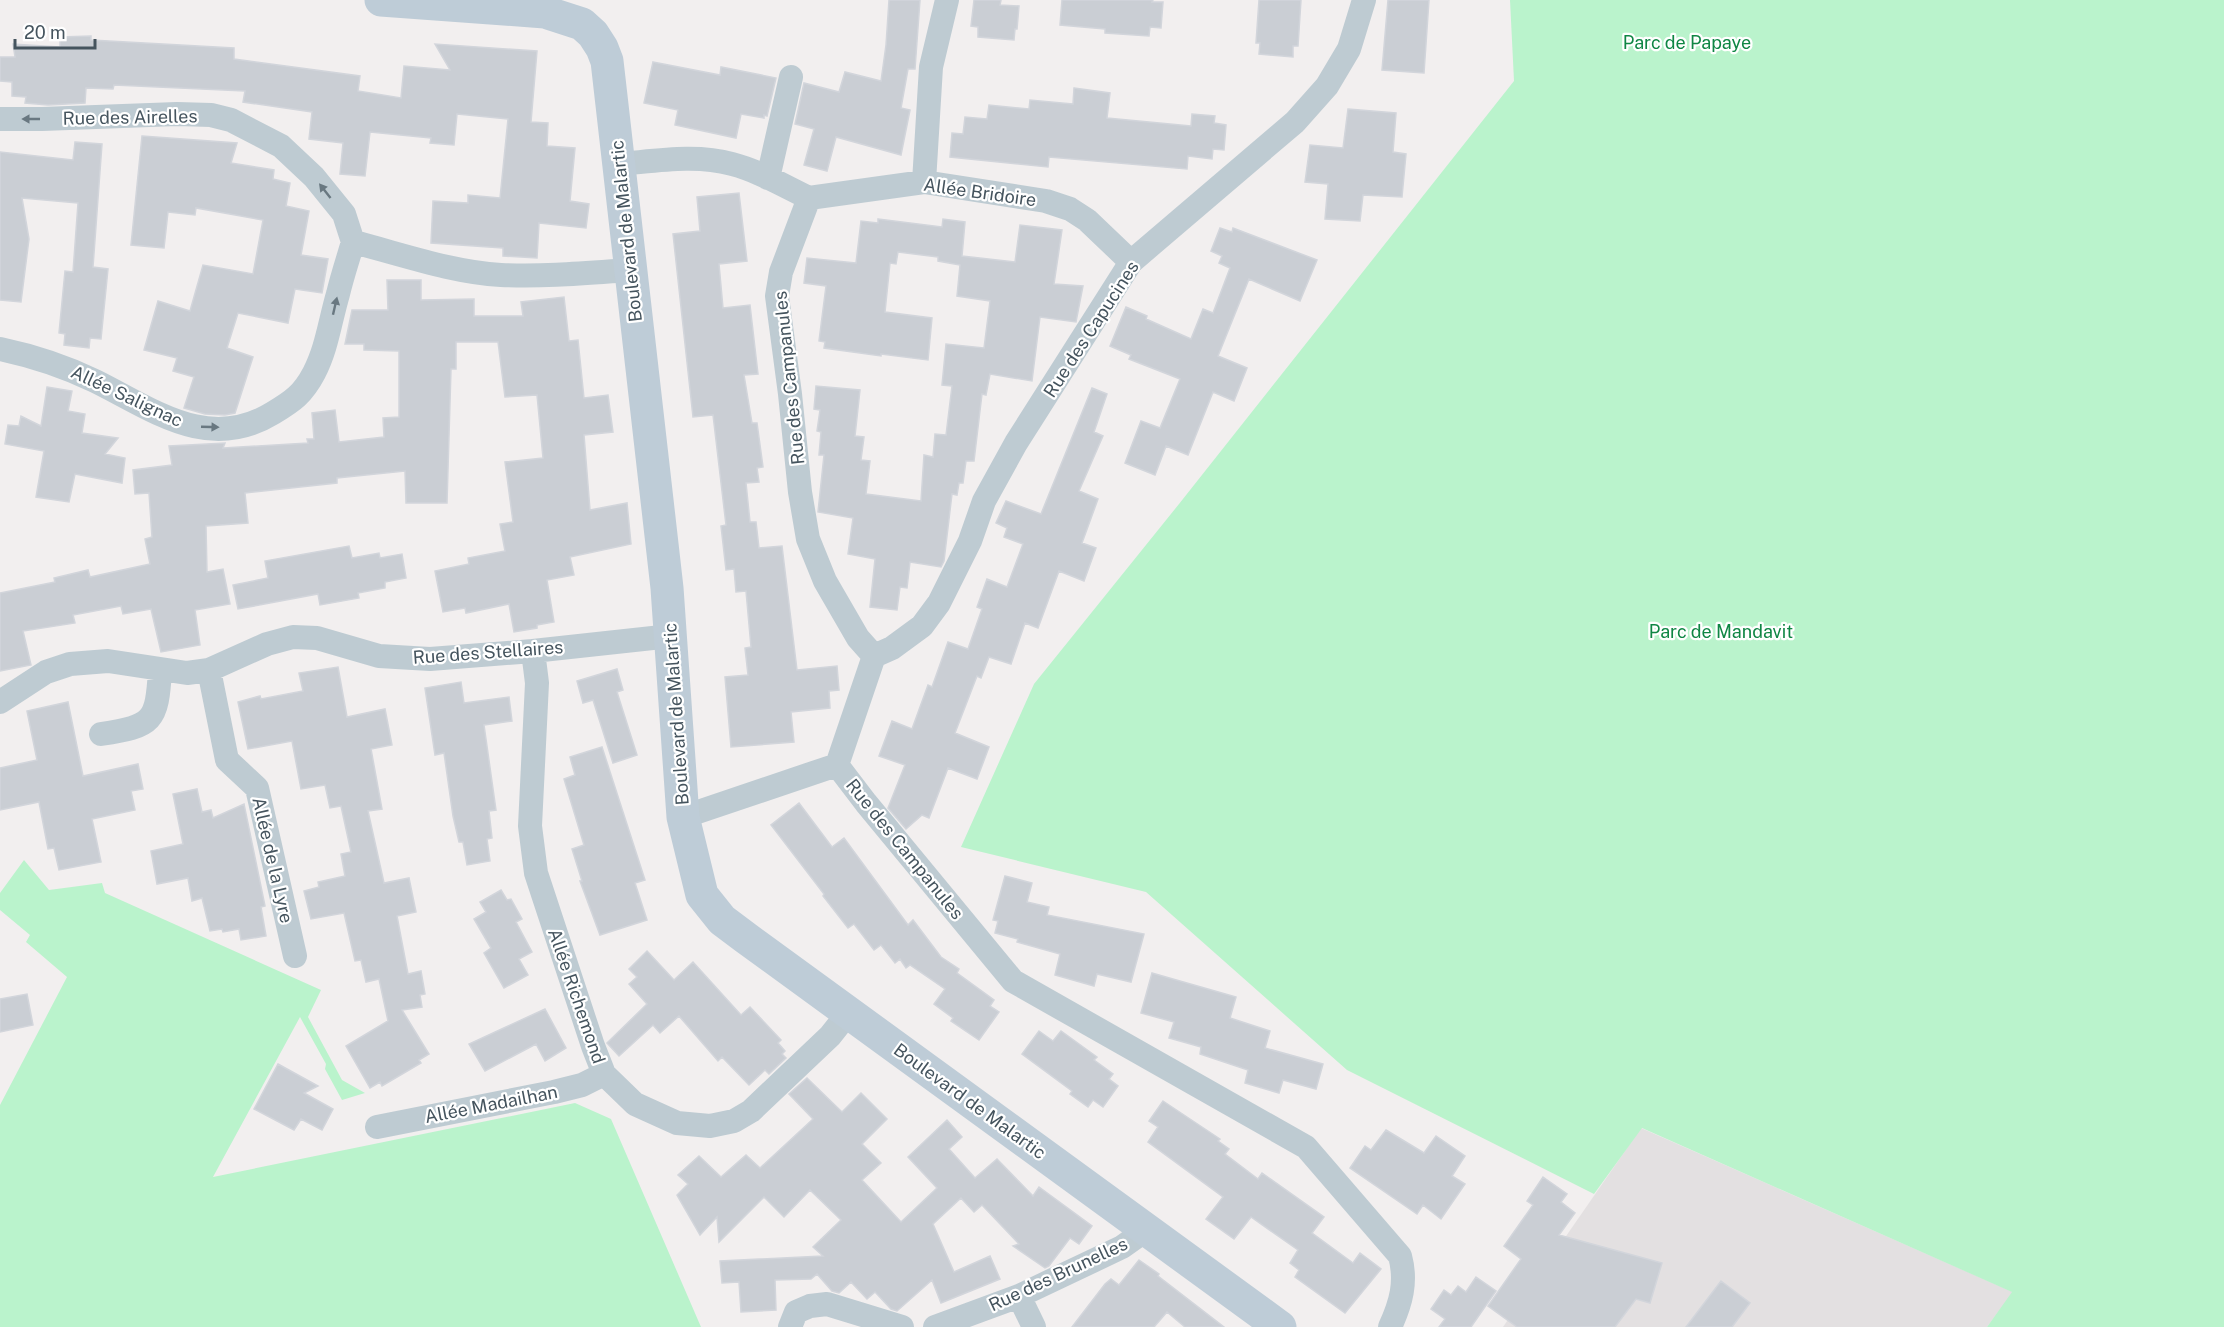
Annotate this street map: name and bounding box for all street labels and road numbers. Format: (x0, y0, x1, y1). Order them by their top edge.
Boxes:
street label: Rue des Airelles (62, 105, 198, 129)
street label: Boulevard de Malartic (606, 139, 646, 323)
street label: Allée Bridoire (922, 174, 1038, 210)
street label: Rue des Capucines (1039, 257, 1143, 401)
street label: Rue des Campanules (769, 290, 809, 466)
street label: Allée Salignac (68, 361, 186, 431)
street label: Boulevard de Malartic (659, 622, 693, 806)
street label: Rue des Stellaires (412, 636, 564, 668)
street label: Rue des Campanules (842, 775, 968, 923)
street label: Allée de la Lyre (248, 795, 298, 925)
street label: Allée Richemond (544, 926, 610, 1066)
street label: Boulevard de Malartic (890, 1039, 1050, 1163)
street label: Allée Madailhan (423, 1081, 559, 1127)
street label: Rue des Brunelles (985, 1233, 1131, 1315)

